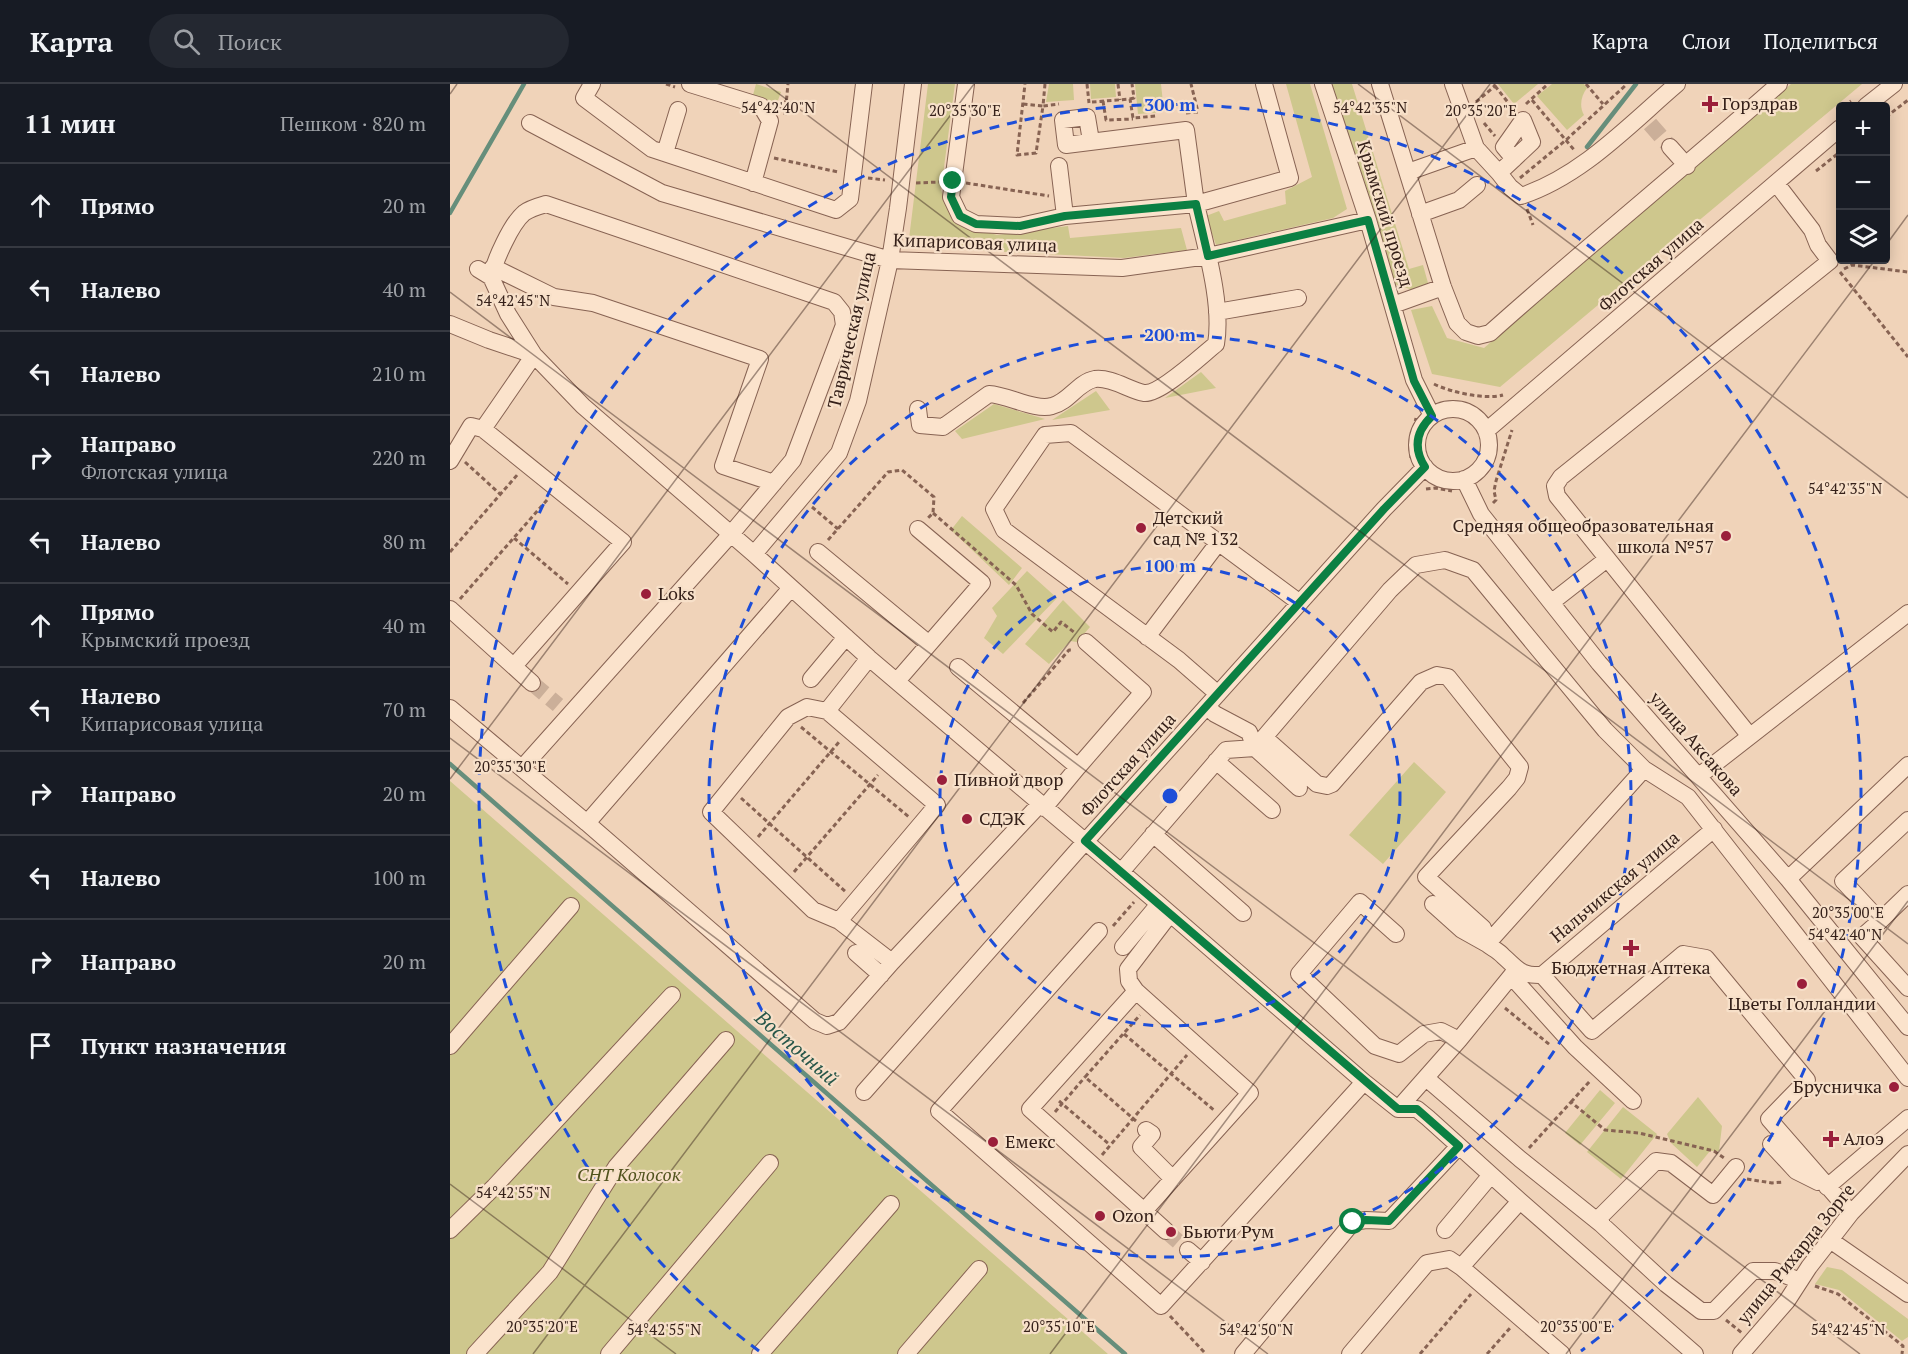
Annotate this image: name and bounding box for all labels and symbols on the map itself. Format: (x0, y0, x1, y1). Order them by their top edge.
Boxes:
place label: Горздрав (1722, 91, 1798, 115)
text: 300 m (1144, 92, 1196, 116)
text: 54°42'40"N (741, 97, 815, 117)
text: 54°42'35"N (1333, 97, 1407, 117)
marker: Горздрав (1703, 97, 1717, 111)
text: 20°35'30"E (929, 100, 1001, 120)
text: 20°35'20"E (1445, 100, 1517, 120)
street label: Крымский проезд (1352, 138, 1420, 290)
route end (939, 167, 965, 193)
street label: Флотская улица (1592, 212, 1708, 317)
street label: Кипарисовая улица (893, 227, 1057, 257)
street label: Таврическая улица (821, 249, 881, 411)
text: 54°42'45"N (476, 290, 550, 310)
text: 200 m (1144, 322, 1196, 346)
text: 54°42'35"N (1808, 478, 1882, 498)
place label: Детский сад № 132 (1153, 505, 1239, 550)
place label: Средняя общеобразовательная школа №57 (1453, 513, 1714, 558)
marker: Детский сад № 132 (1134, 521, 1148, 535)
marker: Средняя общеобразовательная школа №57 (1719, 529, 1733, 543)
text: 100 m (1144, 553, 1196, 577)
place label: Loks (658, 581, 695, 605)
marker: Loks (639, 587, 653, 601)
street label: улица Аксакова (1644, 685, 1749, 801)
street label: Флотская улица (1074, 707, 1181, 822)
text: 20°35'30"E (474, 756, 546, 776)
place label: Пивной двор (954, 767, 1063, 791)
marker: Пивной двор (935, 773, 949, 787)
centre of rings (1160, 786, 1180, 806)
place label: СДЭК (979, 806, 1026, 830)
marker: СДЭК (960, 812, 974, 826)
street label: Нальчикская улица (1545, 825, 1684, 947)
text: 20°35'00"E (1812, 902, 1884, 922)
text: 54°42'40"N (1808, 924, 1882, 944)
marker: Бюджетная Аптека (1624, 941, 1638, 955)
place label: Бюджетная Аптека (1551, 955, 1711, 979)
marker: Цветы Голландии (1795, 977, 1809, 991)
place label: Цветы Голландии (1728, 991, 1876, 1015)
water label: Восточный (749, 1003, 845, 1091)
place label: Брусничка (1793, 1074, 1882, 1098)
marker: Брусничка (1887, 1080, 1901, 1094)
place label: Алоэ (1843, 1126, 1884, 1150)
place label: Емекс (1005, 1129, 1056, 1153)
marker: Алоэ (1824, 1132, 1838, 1146)
marker: Емекс (986, 1135, 1000, 1149)
park label: СНТ Колосок (577, 1162, 681, 1186)
street label: улица Рихарда Зорге (1730, 1178, 1859, 1330)
text: 54°42'55"N (476, 1182, 550, 1202)
place label: Ozon (1112, 1203, 1155, 1227)
route start (1339, 1208, 1365, 1234)
marker: Ozon (1093, 1209, 1107, 1223)
place label: Бьюти Рум (1183, 1219, 1274, 1243)
marker: Бьюти Рум (1164, 1225, 1178, 1239)
text: 20°35'20"E (506, 1316, 578, 1336)
text: 20°35'10"E (1023, 1316, 1095, 1336)
text: 20°35'00"E (1540, 1316, 1612, 1336)
text: 54°42'55"N (627, 1319, 701, 1339)
text: 54°42'50"N (1219, 1319, 1293, 1339)
text: 54°42'45"N (1811, 1319, 1885, 1339)

